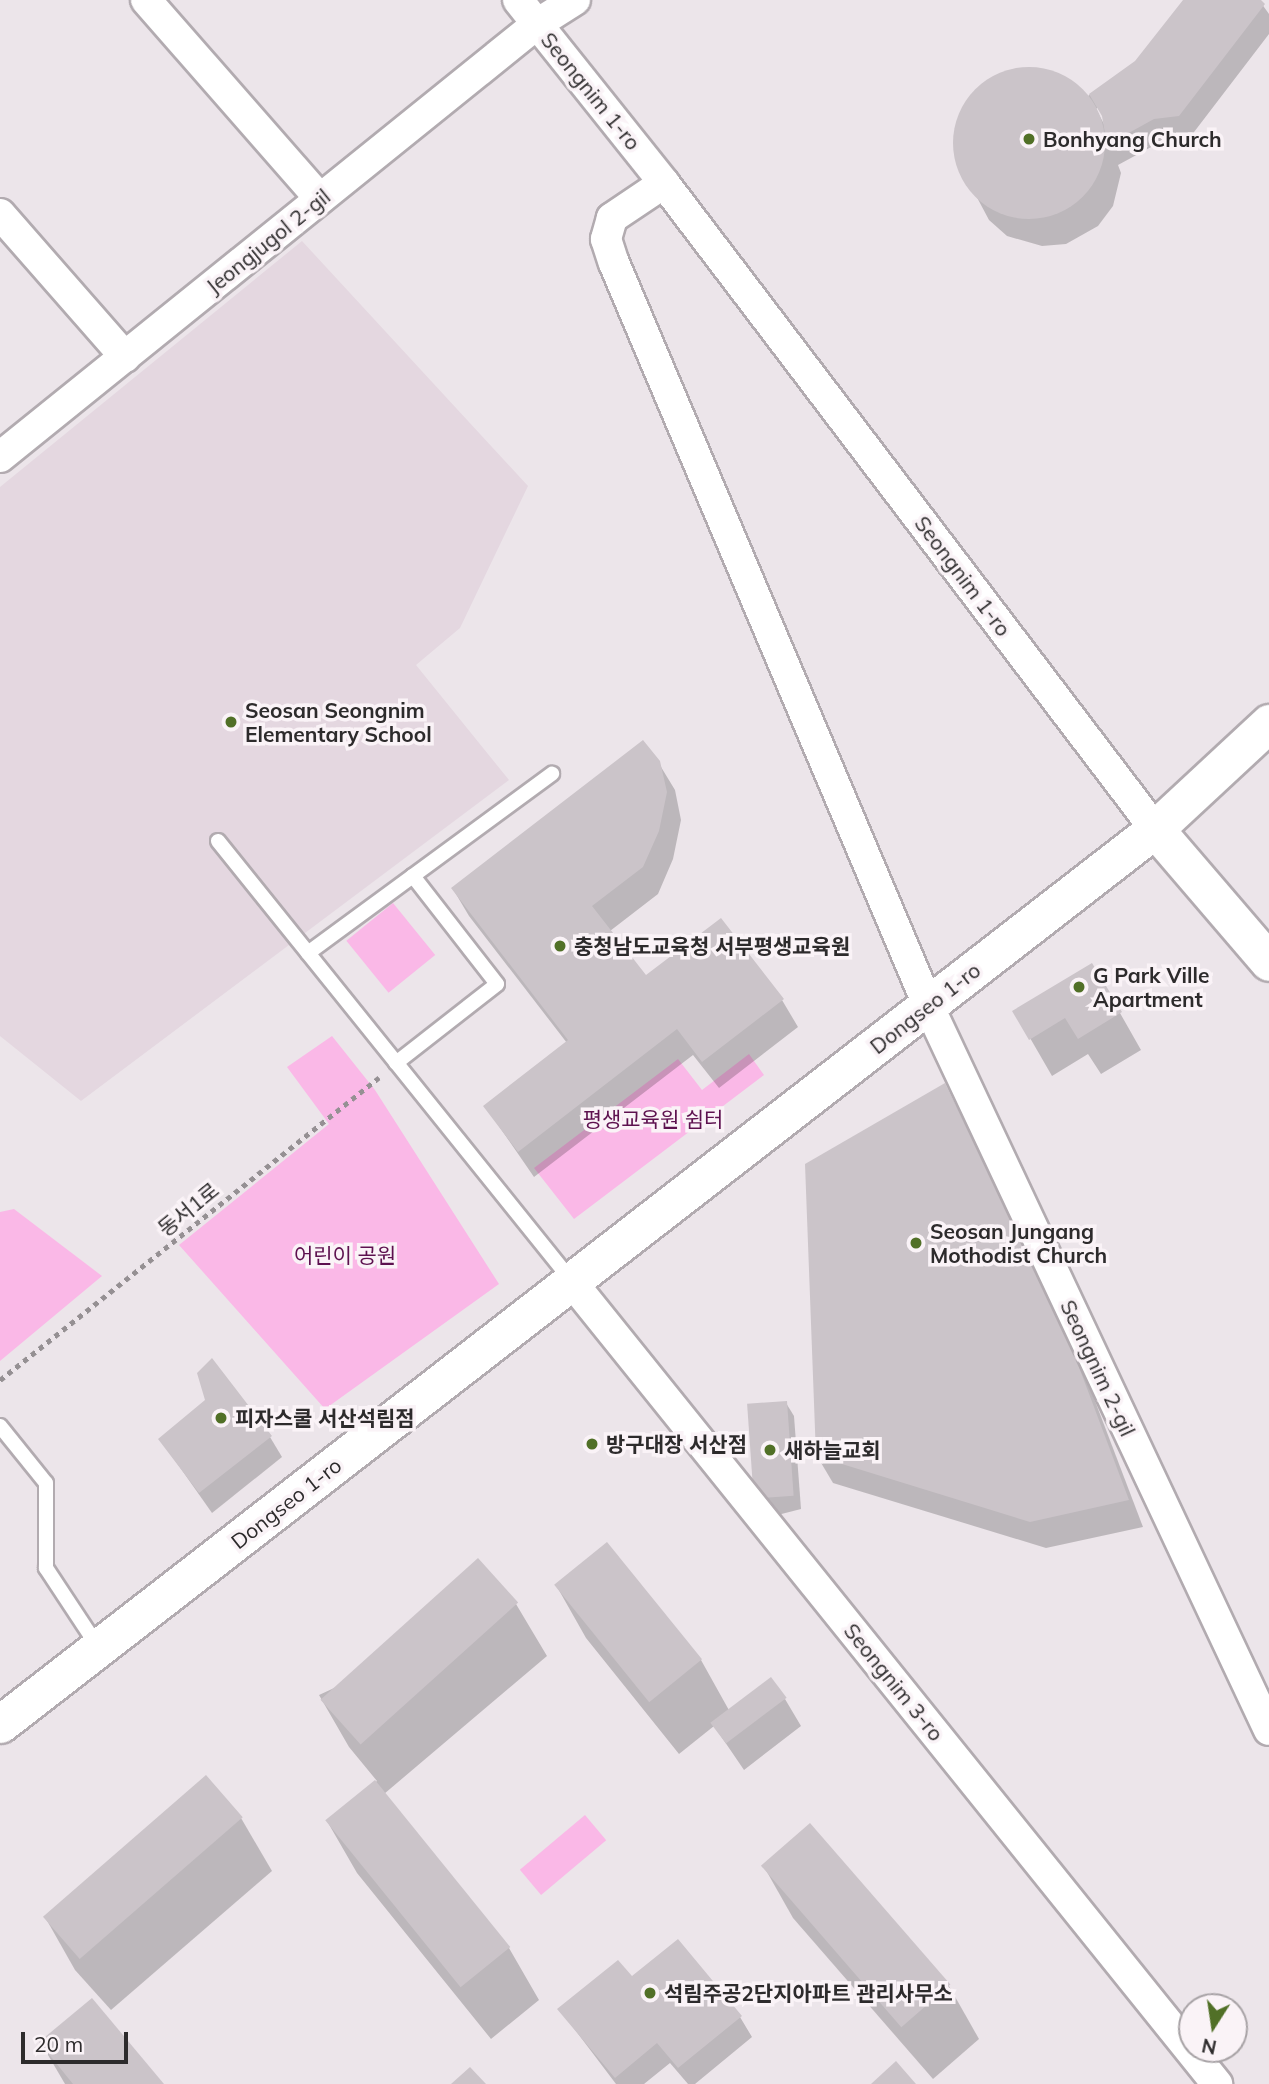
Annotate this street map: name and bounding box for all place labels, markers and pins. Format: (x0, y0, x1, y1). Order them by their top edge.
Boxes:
place label: Bonhyang Church (1043, 126, 1222, 152)
marker: Bonhyang Church (1021, 131, 1037, 147)
place label: Seosan Seongnim Elementary School (245, 697, 432, 747)
marker: Seosan Seongnim Elementary School (223, 714, 239, 730)
place label: 충청남도교육청 서부평생교육원 (574, 933, 850, 959)
marker: 충청남도교육청 서부평생교육원 (552, 938, 568, 954)
place label: G Park Ville Apartment (1093, 962, 1210, 1012)
marker: G Park Ville Apartment (1071, 979, 1087, 995)
place label: Seosan Jungang Mothodist Church (930, 1218, 1107, 1268)
marker: Seosan Jungang Mothodist Church (908, 1235, 924, 1251)
place label: 피자스쿨 서산석림점 (235, 1405, 415, 1431)
marker: 피자스쿨 서산석림점 (213, 1410, 229, 1426)
place label: 방구대장 서산점 (606, 1431, 747, 1457)
marker: 방구대장 서산점 (584, 1436, 600, 1452)
place label: 새하늘교회 (784, 1437, 881, 1463)
marker: 새하늘교회 (762, 1442, 778, 1458)
place label: 석림주공2단지아파트 관리사무소 (664, 1980, 953, 2006)
marker: 석림주공2단지아파트 관리사무소 (642, 1985, 658, 2001)

